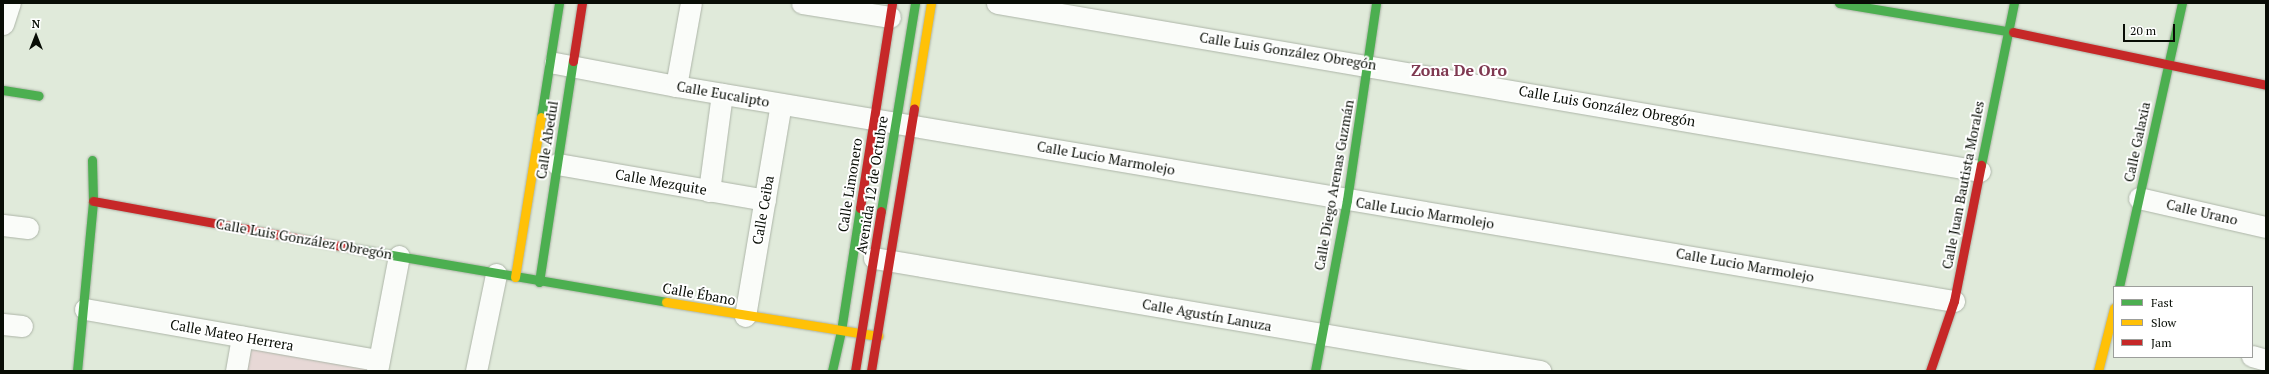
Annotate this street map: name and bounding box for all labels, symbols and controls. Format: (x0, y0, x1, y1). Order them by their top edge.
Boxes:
north arrow (16, 16, 56, 56)
scale bar (2125, 16, 2177, 42)
text: N (32, 17, 40, 31)
text: 20 m (2130, 23, 2156, 38)
street label: Calle Luis González Obregón (1198, 29, 1378, 73)
district label: Zona De Oro (1411, 60, 1507, 80)
street label: Calle Eucalipto (675, 78, 771, 110)
street label: Calle Luis González Obregón (1517, 82, 1697, 130)
street label: Calle Diego Arenas Guzmán (1311, 98, 1357, 272)
street label: Calle Juan Bautista Morales (1938, 99, 1988, 271)
street label: Calle Abedul (533, 100, 561, 180)
street label: Calle Galaxia (2120, 100, 2154, 184)
street label: Avenida 12 de Octubre (853, 115, 891, 255)
street label: Calle Limonero (834, 137, 866, 233)
street label: Calle Lucio Marmolejo (1036, 138, 1176, 178)
street label: Calle Mezquite (614, 166, 708, 198)
street label: Calle Ceiba (749, 174, 777, 246)
street label: Calle Lucio Marmolejo (1355, 194, 1495, 232)
street label: Calle Urano (2165, 196, 2239, 228)
street label: Calle Luis González Obregón (214, 215, 394, 263)
street label: Calle Lucio Marmolejo (1675, 245, 1815, 285)
street label: Calle Ébano (661, 279, 737, 309)
legend (2113, 286, 2253, 358)
street label: Calle Agustín Lanuza (1141, 295, 1273, 335)
text: Fast (2151, 295, 2173, 310)
text: Slow (2151, 315, 2176, 330)
street label: Calle Mateo Herrera (169, 316, 295, 354)
text: Jam (2151, 335, 2172, 350)

